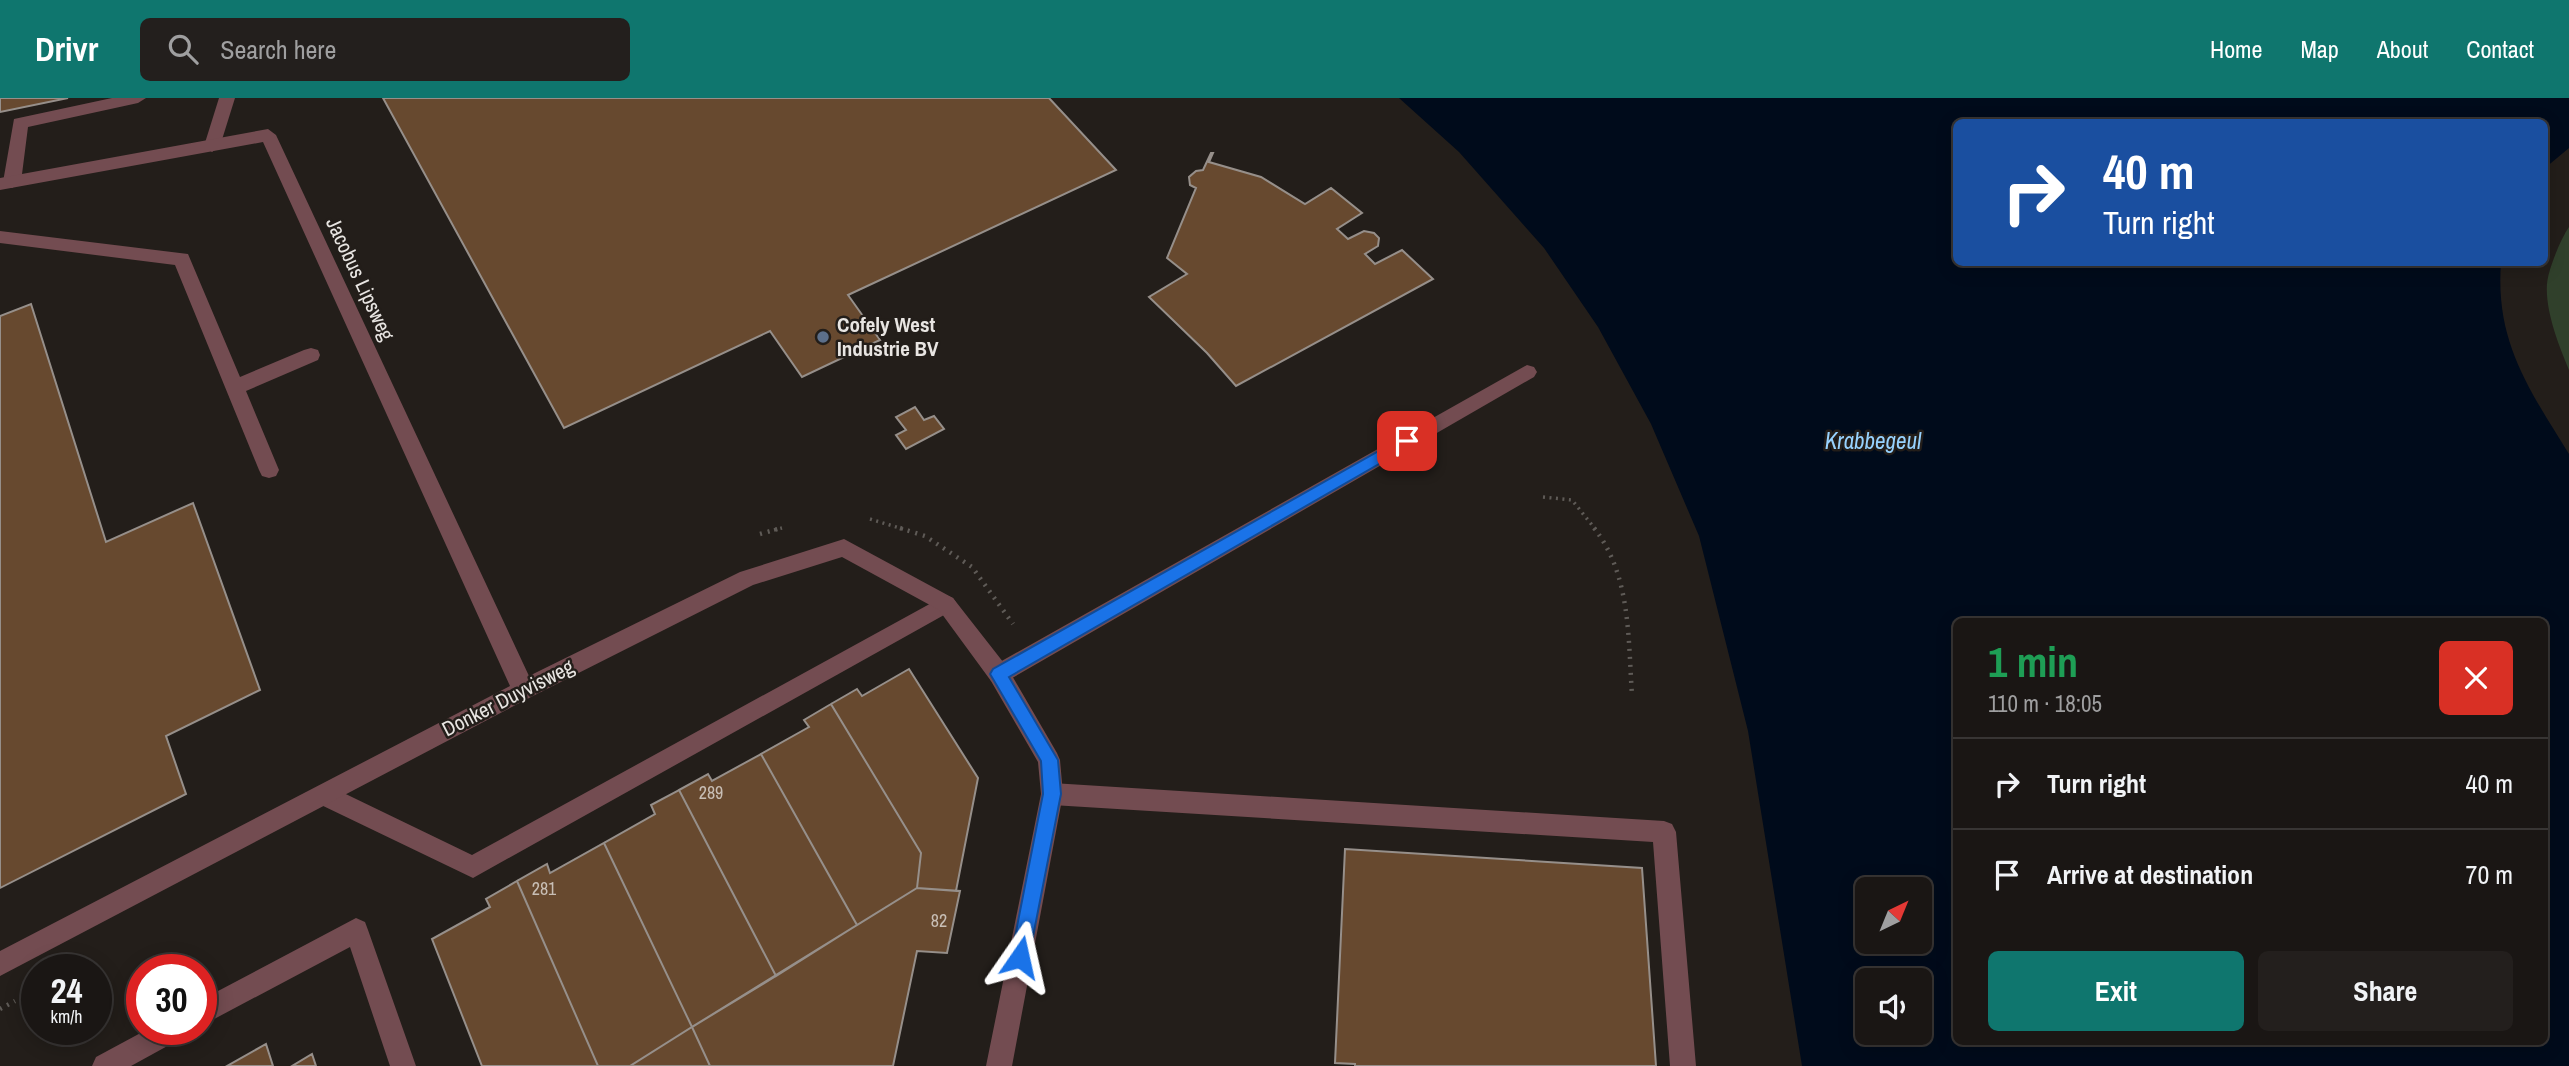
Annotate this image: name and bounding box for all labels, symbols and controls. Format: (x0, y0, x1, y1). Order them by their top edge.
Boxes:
search box (140, 18, 630, 81)
text: Drivr (35, 27, 98, 71)
icon: search (164, 30, 202, 68)
text: Search here (220, 32, 336, 67)
text: Home (2210, 33, 2262, 65)
text: Map (2300, 33, 2339, 65)
text: About (2377, 33, 2428, 65)
text: Contact (2466, 33, 2534, 65)
text: 40 m (2103, 138, 2195, 204)
icon: right (1988, 147, 2079, 238)
text: Turn right (2103, 201, 2215, 244)
street label: Jacobus Lipsweg (319, 212, 402, 346)
place label: Cofely West Industrie BV (837, 310, 939, 363)
marker: Cofely West Industrie BV (815, 329, 831, 345)
pin (1377, 411, 1437, 471)
icon: arrive (1388, 422, 1426, 460)
water label: Krabbegeul (1825, 425, 1922, 456)
text: 1 min (1988, 634, 2078, 690)
button: close (2439, 641, 2513, 715)
street label: Donker Duyvisweg (437, 652, 579, 743)
text: 110 m · 18:05 (1988, 688, 2102, 719)
icon: right (1988, 765, 2026, 803)
text: Turn right (2047, 766, 2146, 801)
text: 40 m (2466, 766, 2513, 801)
house number: 289 (699, 780, 723, 805)
icon: arrive (1988, 856, 2026, 894)
text: Arrive at destination (2047, 857, 2253, 892)
text: 70 m (2466, 857, 2513, 892)
house number: 281 (532, 876, 557, 901)
north arrow (1855, 877, 1932, 954)
map controls (1855, 877, 1932, 1045)
house number: 82 (931, 908, 947, 933)
position arrow (983, 920, 1057, 994)
button: Exit (1988, 951, 2244, 1031)
button: Share (2258, 951, 2513, 1031)
speed limit sign: 30 (126, 954, 217, 1045)
text: 24 (51, 967, 82, 1014)
button: sound (1855, 968, 1932, 1045)
text: km/h (51, 1004, 83, 1029)

